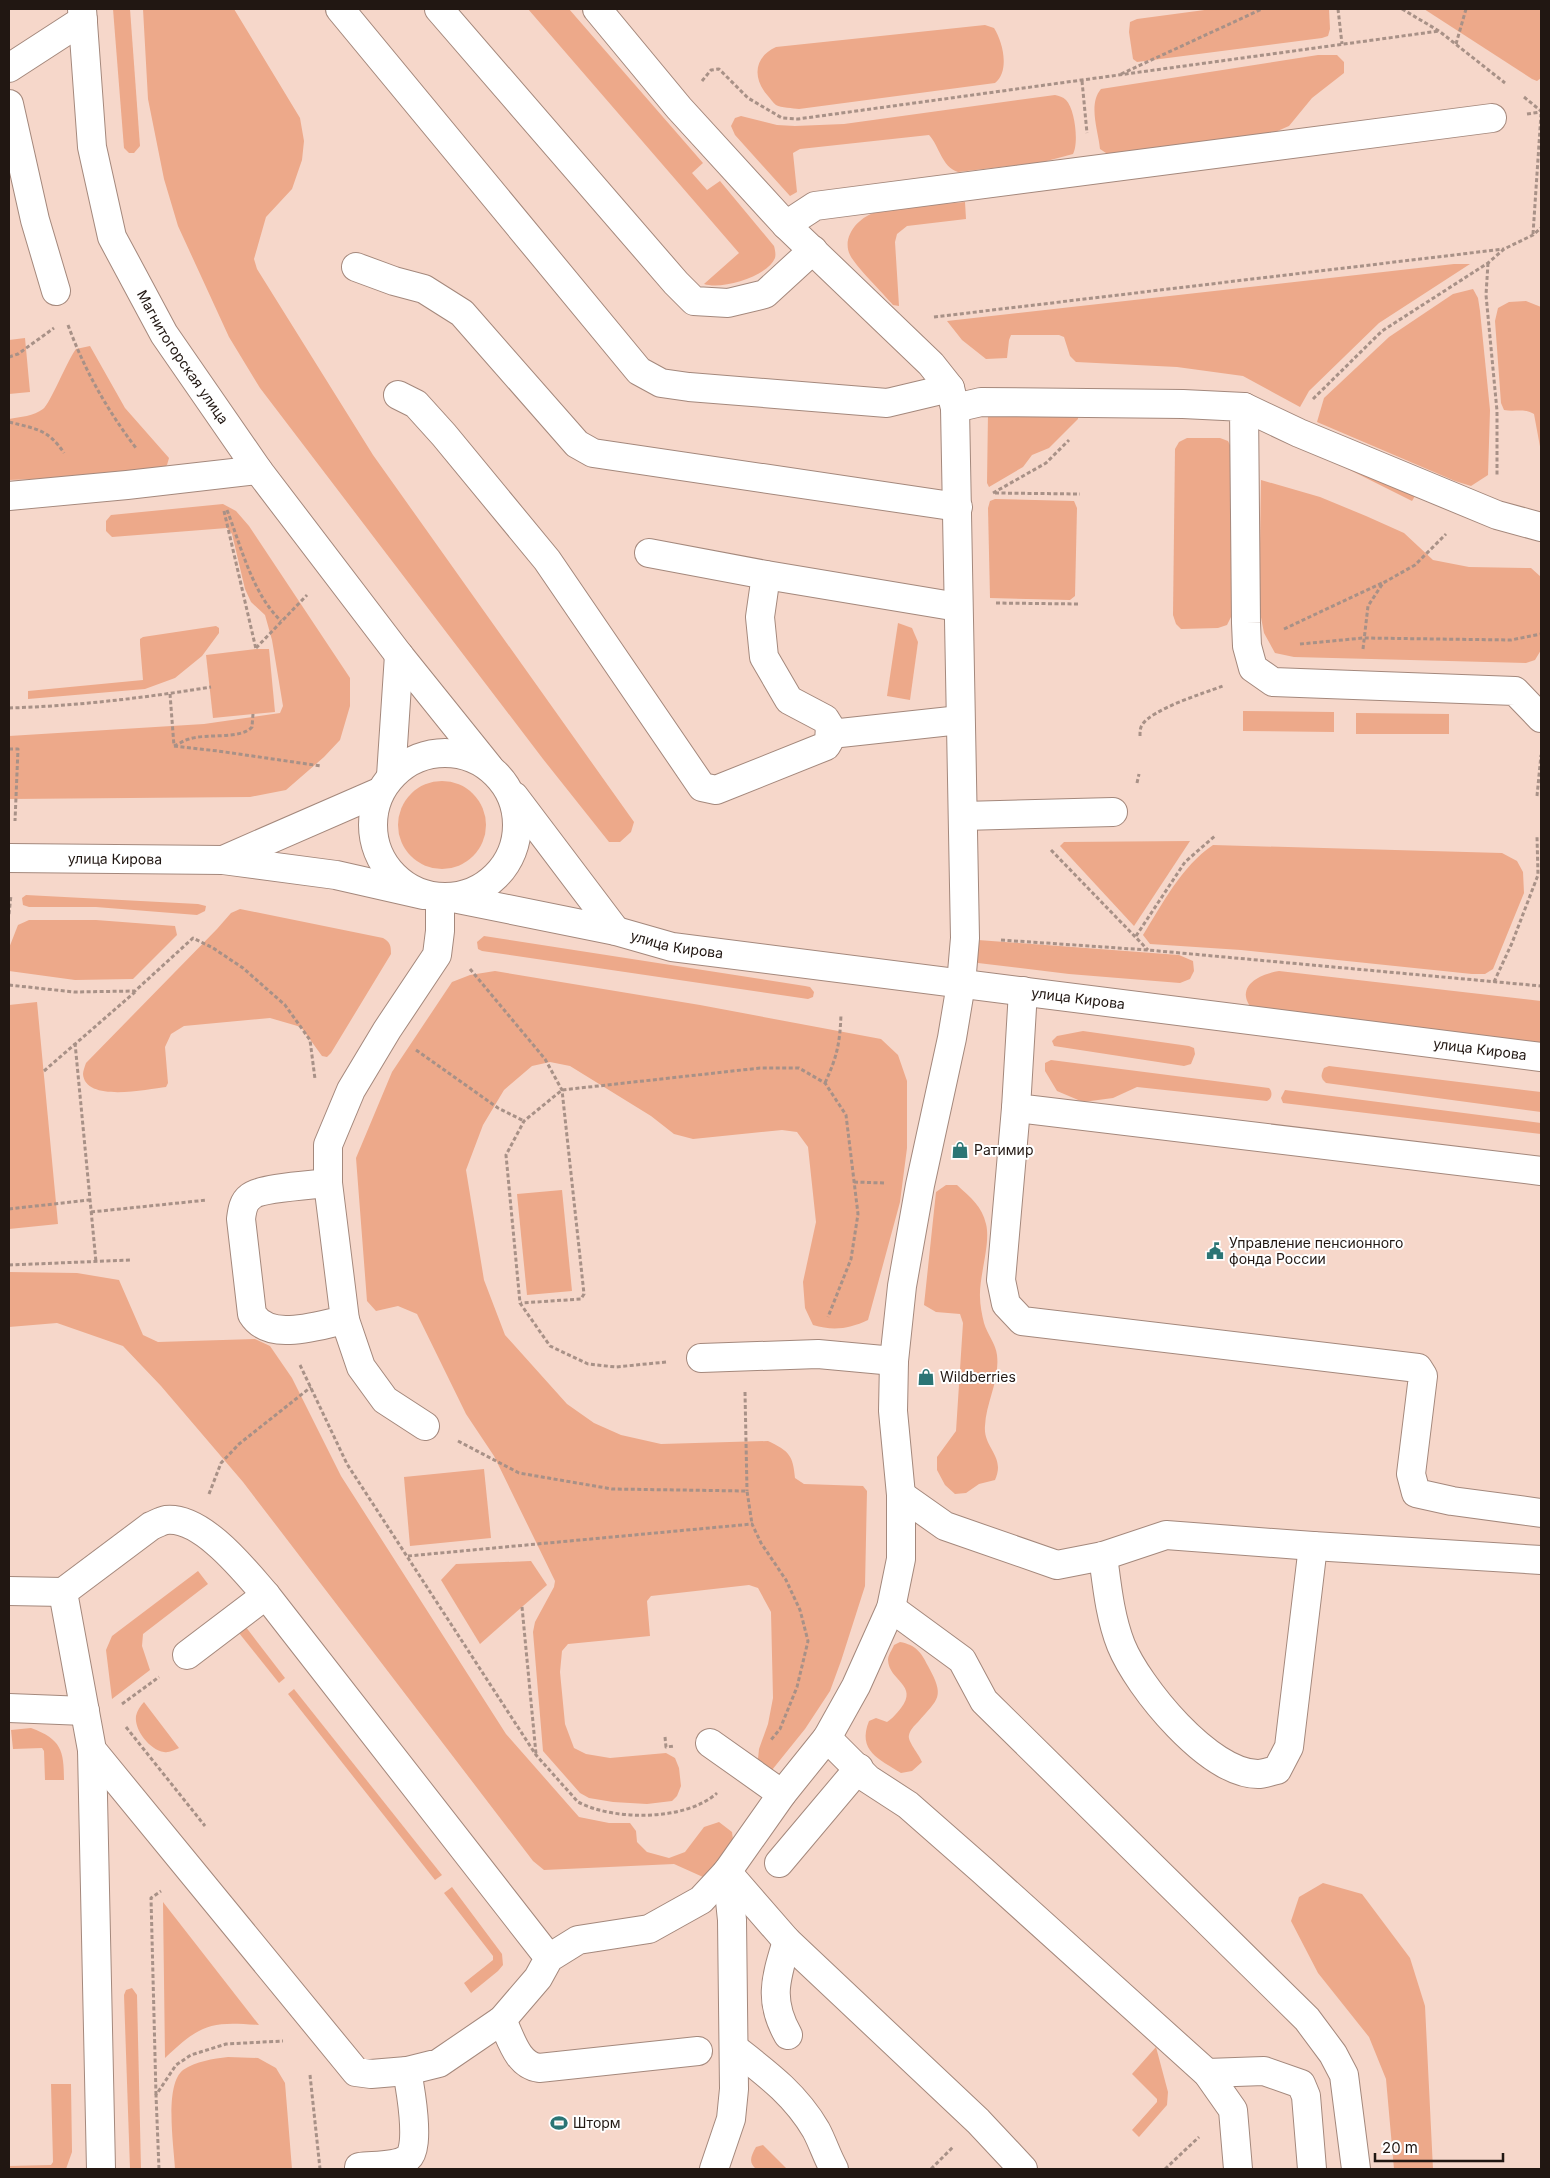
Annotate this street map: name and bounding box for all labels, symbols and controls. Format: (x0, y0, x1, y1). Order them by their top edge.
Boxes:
street label: Магнитогорская улица (134, 287, 232, 427)
street label: улица Кирова (68, 850, 162, 867)
street label: улица Кирова (629, 927, 724, 961)
street label: улица Кирова (1030, 984, 1126, 1012)
street label: улица Кирова (1432, 1034, 1528, 1063)
shop icon: Ратимир (950, 1140, 970, 1160)
place label: Ратимир (974, 1141, 1033, 1158)
place label: Управление пенсионного фонда России (1229, 1234, 1403, 1267)
public building icon: Управление пенсионного фонда России (1205, 1241, 1225, 1261)
shop icon: Wildberries (916, 1367, 936, 1387)
place label: Wildberries (940, 1368, 1016, 1385)
sports icon: Шторм (549, 2113, 569, 2133)
place label: Шторм (573, 2114, 621, 2131)
scale bar (1375, 2130, 1502, 2162)
text: 20 m (1382, 2138, 1418, 2157)

